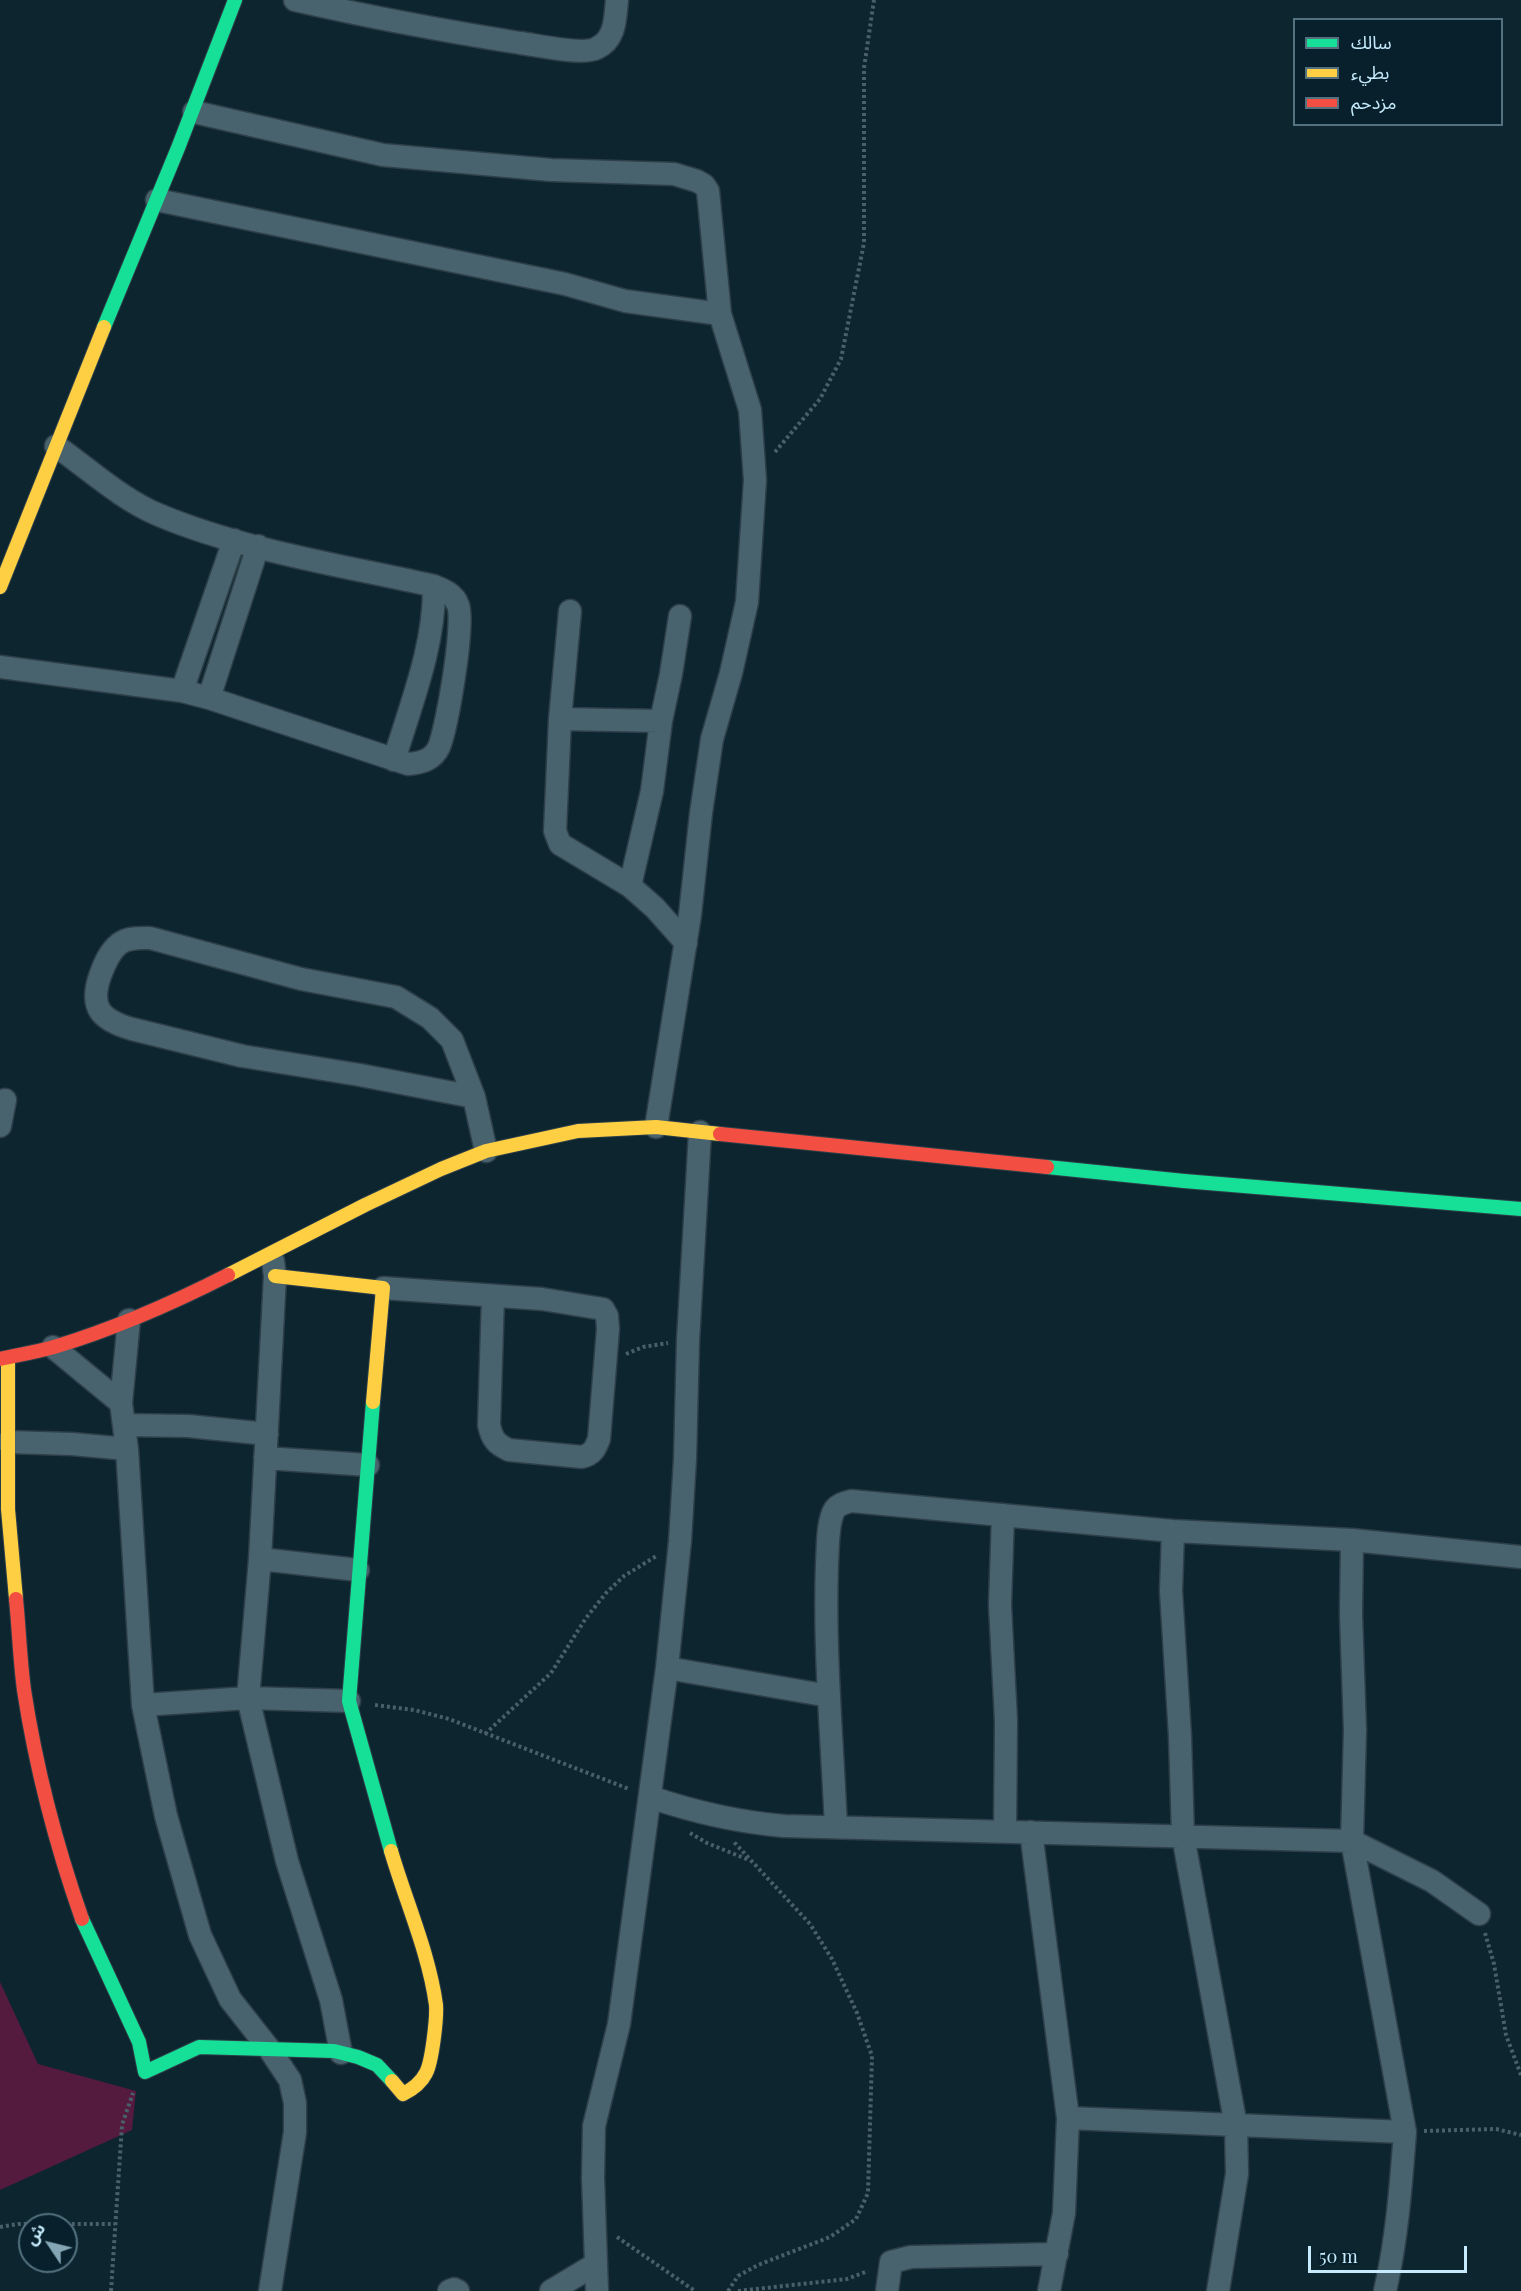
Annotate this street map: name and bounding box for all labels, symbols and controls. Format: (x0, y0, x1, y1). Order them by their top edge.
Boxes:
legend (1293, 18, 1503, 126)
text: سالك (1351, 30, 1392, 54)
text: بطيء (1351, 60, 1389, 84)
text: مزدحم (1351, 90, 1396, 114)
north arrow (18, 2213, 78, 2273)
text: ش (20, 2219, 49, 2249)
scale bar (1311, 2234, 1470, 2272)
text: 50 m (1319, 2244, 1358, 2268)

